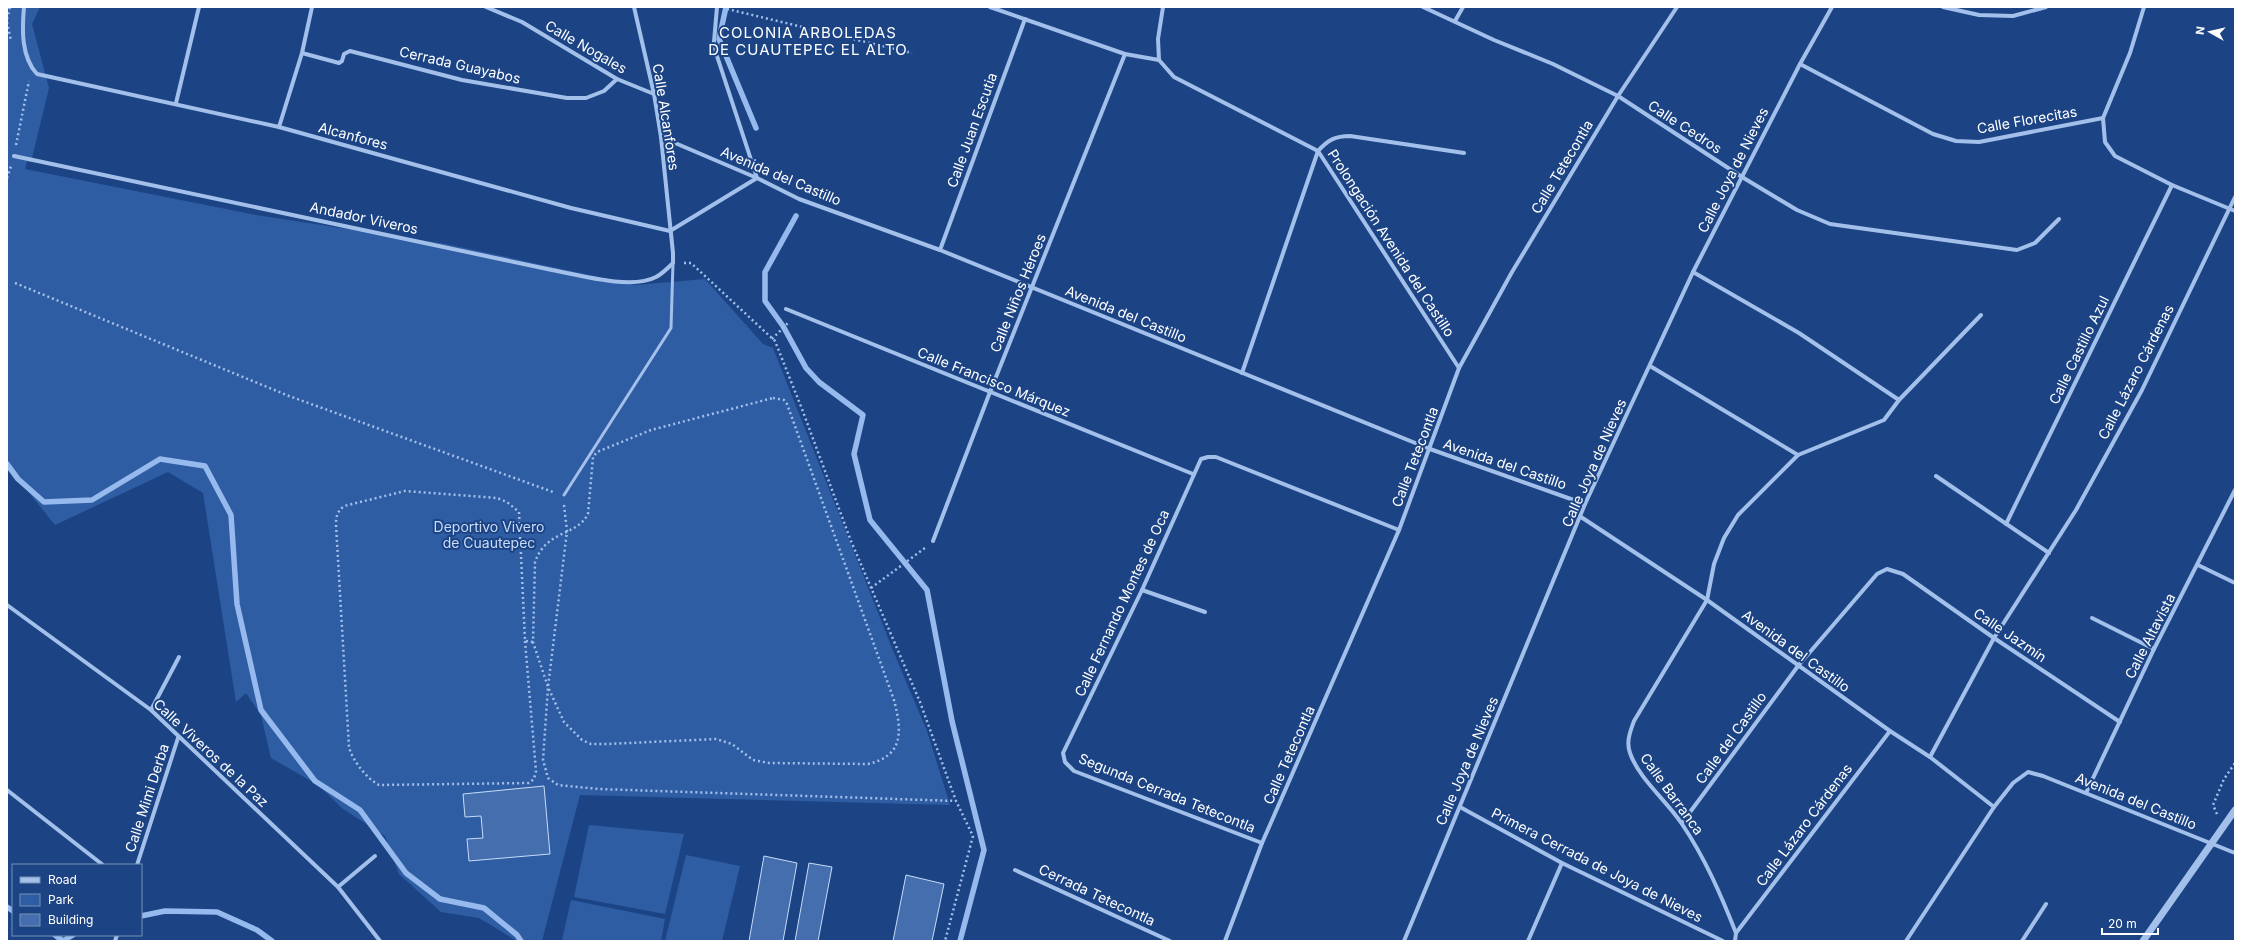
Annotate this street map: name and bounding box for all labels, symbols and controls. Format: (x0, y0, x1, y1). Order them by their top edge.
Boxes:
north arrow (2190, 12, 2230, 52)
street label: Calle Nogales (542, 16, 630, 77)
district label: COLONIA ARBOLEDAS DE CUAUTEPEC EL ALTO (708, 23, 908, 59)
text: N (2193, 25, 2208, 36)
street label: Cerrada Guayabos (398, 42, 522, 87)
street label: Calle Alcanfores (650, 62, 683, 172)
street label: Calle Juan Escutia (943, 70, 1000, 190)
street label: Calle Cedros (1645, 96, 1725, 157)
street label: Calle Florecitas (1975, 102, 2078, 137)
street label: Calle Joya de Nieves (1694, 104, 1772, 235)
street label: Calle Tetecontla (1527, 117, 1596, 217)
street label: Alcanfores (317, 118, 390, 153)
street label: Avenida del Castillo (718, 142, 844, 209)
street label: Prolongación Avenida del Castillo (1324, 146, 1458, 340)
street label: Andador Viveros (308, 198, 420, 237)
street label: Calle Niños Héroes (986, 231, 1049, 355)
street label: Avenida del Castillo (1063, 281, 1189, 346)
street label: Calle Castillo Azul (2045, 293, 2112, 407)
street label: Calle Lázaro Cárdenas (2094, 301, 2177, 442)
street label: Calle Francisco Márquez (915, 343, 1073, 420)
street label: Calle Joya de Nieves (1558, 396, 1629, 529)
street label: Calle Tetecontla (1388, 404, 1441, 509)
street label: Avenida del Castillo (1441, 434, 1569, 493)
street label: Calle Fernando Montes de Oca (1071, 507, 1172, 699)
park label: Deportivo Vivero de Cuautepec (434, 518, 544, 551)
street label: Calle Altavista (2121, 590, 2178, 681)
street label: Calle Jazmín (1971, 604, 2050, 665)
street label: Avenida del Castillo (1739, 606, 1854, 695)
street label: Calle del Castillo (1691, 688, 1770, 787)
street label: Calle Joya de Nieves (1432, 694, 1501, 828)
street label: Calle Viveros de la Paz (150, 695, 272, 810)
street label: Calle Tetecontla (1259, 703, 1318, 807)
street label: Calle Mimi Derba (121, 742, 172, 854)
street label: Segunda Cerrada Tetecontla (1076, 749, 1258, 836)
street label: Calle Barranca (1637, 750, 1708, 838)
street label: Calle Lázaro Cárdenas (1752, 760, 1855, 889)
street label: Avenida del Castillo (2073, 768, 2199, 833)
street label: Primera Cerrada de Joya de Nieves (1489, 804, 1706, 925)
street label: Cerrada Tetecontla (1036, 860, 1158, 929)
legend (12, 864, 142, 936)
text: Road (48, 872, 77, 887)
text: Park (48, 892, 74, 907)
scale bar (2102, 910, 2158, 936)
text: Building (48, 912, 93, 927)
text: 20 m (2108, 916, 2137, 931)

